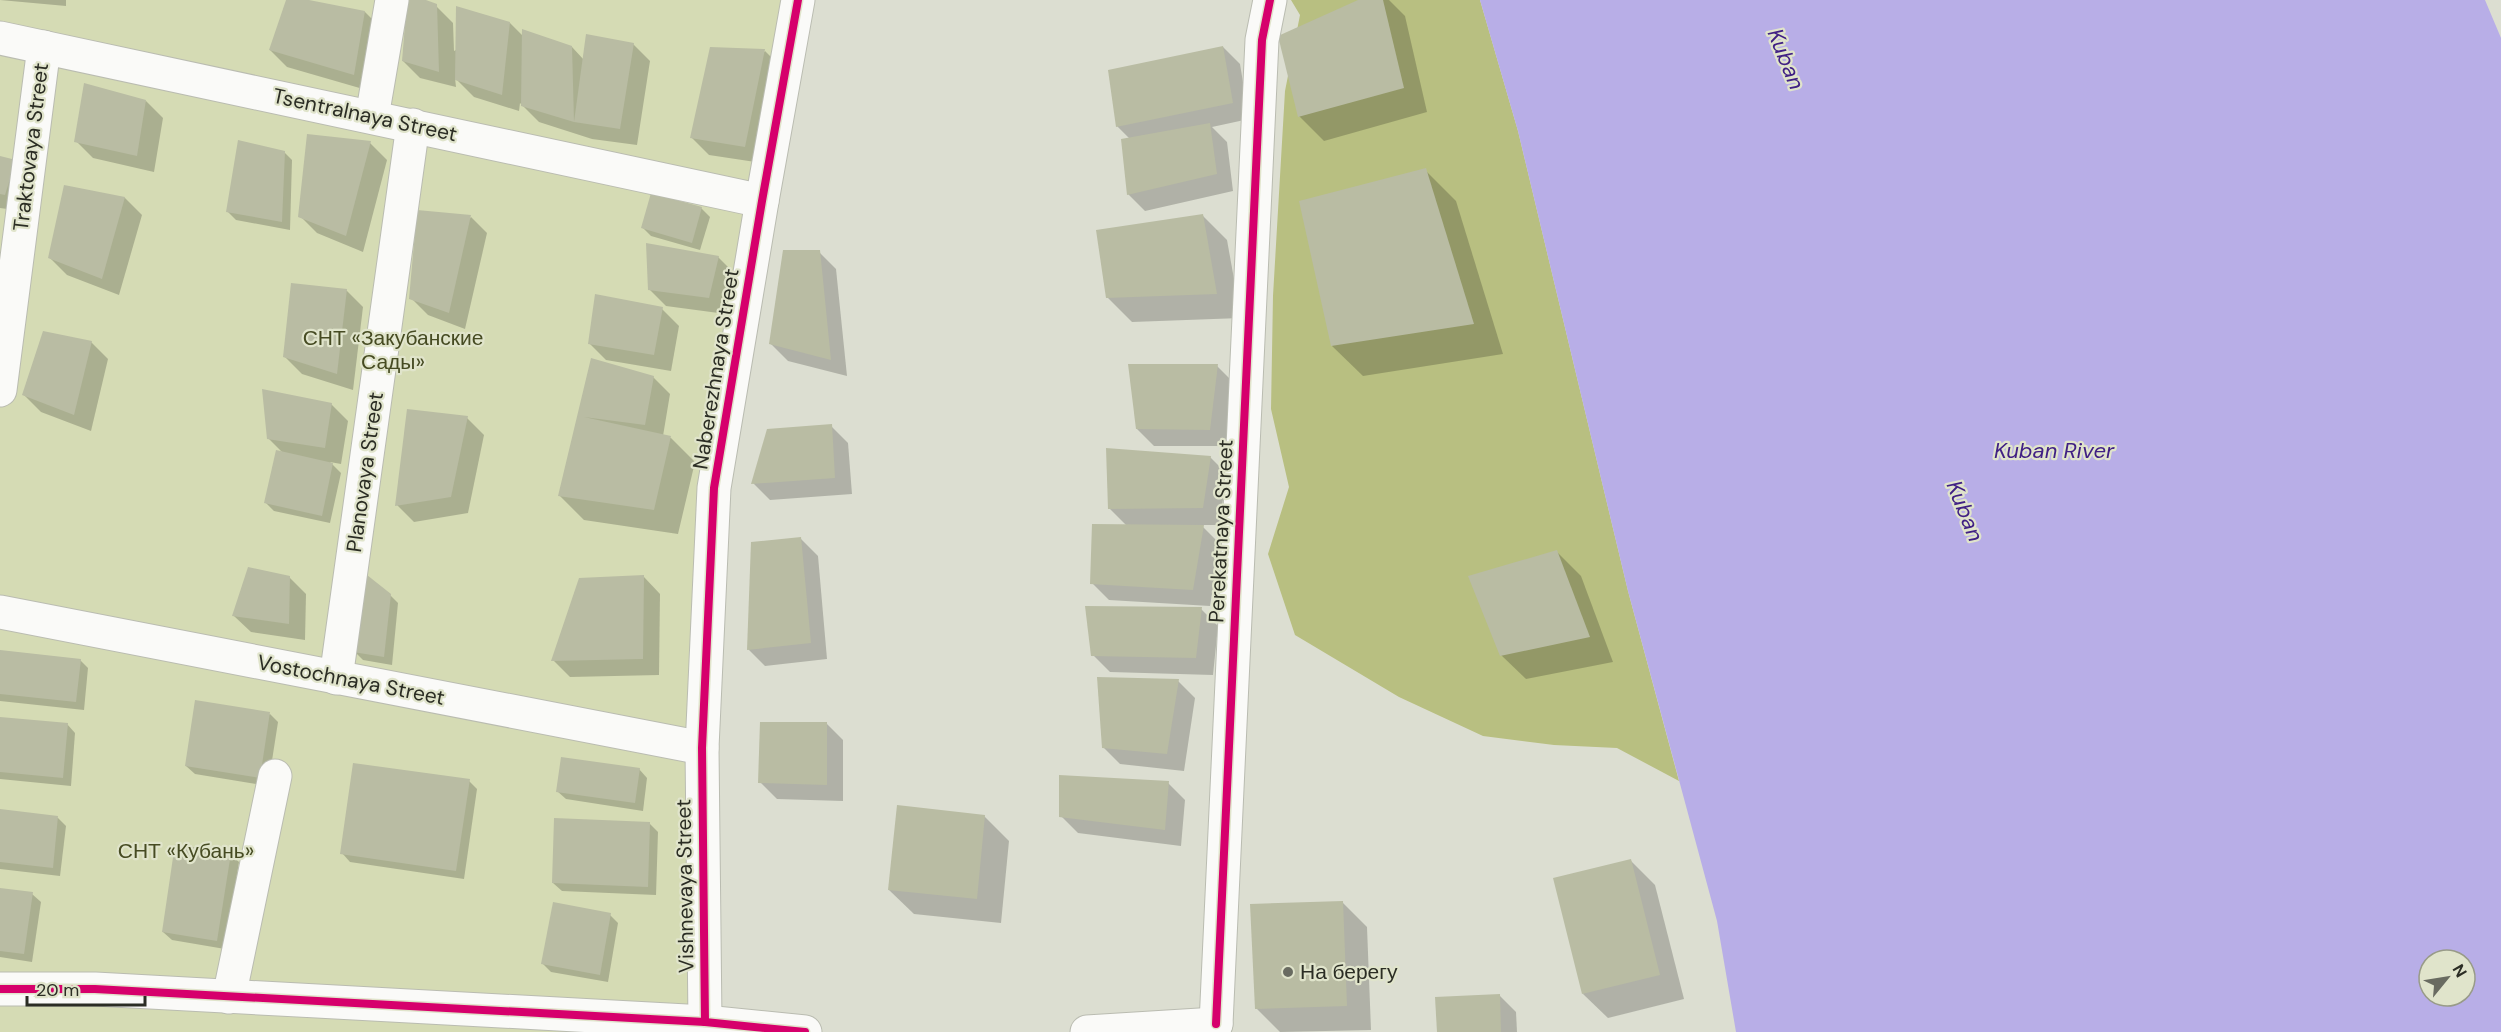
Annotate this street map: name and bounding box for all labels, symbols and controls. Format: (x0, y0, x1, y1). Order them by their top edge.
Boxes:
water label: Kuban (1761, 24, 1811, 94)
street label: Traktovaya Street (7, 61, 55, 233)
street label: Tsentralnaya Street (270, 82, 460, 148)
street label: Naberezhnaya Street (686, 267, 746, 471)
park label: СНТ «Закубанские Сады» (303, 324, 483, 376)
street label: Planovaya Street (340, 390, 390, 554)
water label: Kuban River (1994, 436, 2115, 465)
street label: Perekatnaya Street (1202, 439, 1240, 623)
water label: Kuban (1940, 476, 1990, 546)
street label: Vostochnaya Street (255, 648, 447, 712)
street label: Vishnevaya Street (669, 799, 701, 973)
park label: СНТ «Кубань» (118, 837, 254, 865)
north arrow (2417, 948, 2477, 1008)
place label: На берегу (1300, 958, 1398, 986)
text: N (2448, 960, 2472, 981)
marker: На берегу (1281, 965, 1295, 979)
scale bar (27, 969, 146, 1007)
text: 20 m (36, 978, 79, 1002)

